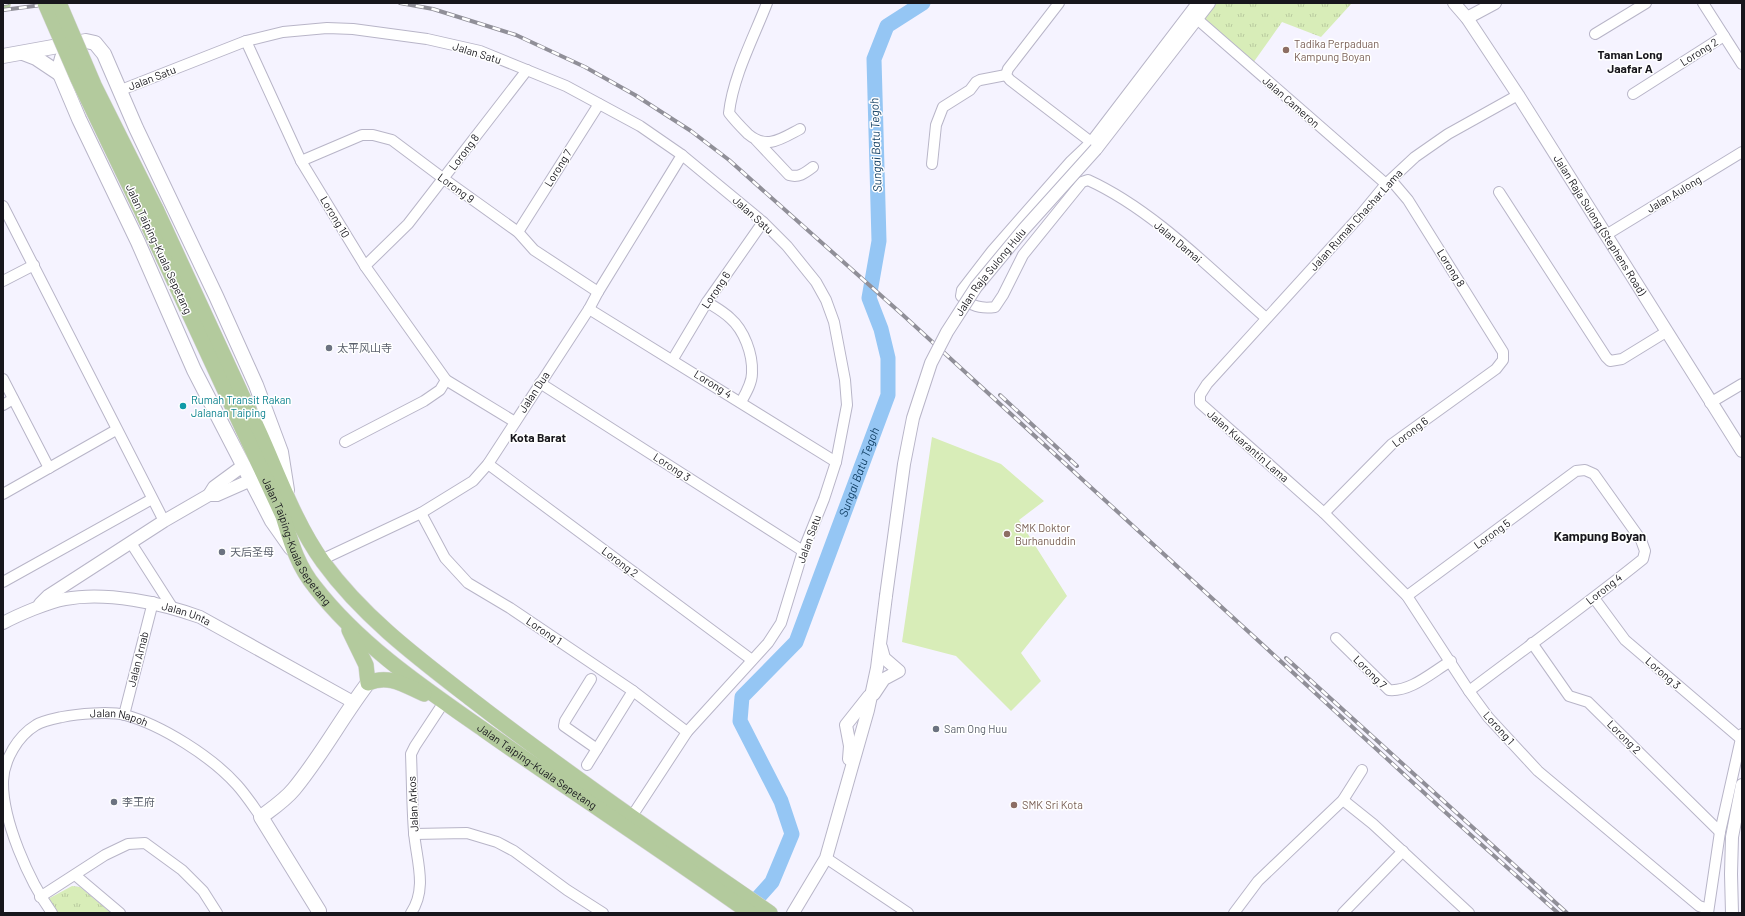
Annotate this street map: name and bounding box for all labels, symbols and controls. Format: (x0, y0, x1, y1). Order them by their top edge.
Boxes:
street label: Lorong 2 (1677, 35, 1720, 68)
place label: Tadika Perpaduan Kampung Boyan (1294, 37, 1379, 63)
street label: Jalan Satu (451, 39, 503, 66)
marker: Tadika Perpaduan Kampung Boyan (1281, 45, 1291, 55)
district label: Taman Long Jaafar A (1597, 47, 1663, 75)
street label: Jalan Satu (126, 62, 178, 93)
street label: Jalan Cameron (1260, 73, 1323, 130)
water label: Sungai Batu Tegoh (866, 98, 884, 192)
street label: Lorong 8 (446, 131, 482, 172)
street label: Lorong 7 (541, 147, 574, 189)
street label: Jalan Raja Sulong (Stephens Road) (1551, 152, 1649, 298)
street label: Jalan Rumah Chachar Lama (1307, 166, 1405, 273)
street label: Lorong 9 (436, 170, 477, 205)
street label: Jalan Aulong (1644, 172, 1703, 215)
street label: Jalan Taiping-Kuala Sepetang (124, 182, 195, 316)
street label: Jalan Satu (730, 193, 776, 236)
street label: Lorong 10 (318, 194, 353, 240)
street label: Jalan Damai (1152, 218, 1205, 265)
street label: Jalan Raja Sulong Hulu (952, 225, 1028, 318)
street label: Lorong 8 (1435, 247, 1468, 289)
street label: Lorong 6 (698, 268, 733, 311)
place label: 太平风山寺 (337, 341, 392, 354)
marker: 太平风山寺 (324, 343, 334, 353)
street label: Lorong 4 (692, 367, 735, 400)
street label: Jalan Dua (515, 369, 552, 415)
place label: Rumah Transit Rakan Jalanan Taiping (191, 393, 291, 419)
marker: Rumah Transit Rakan Jalanan Taiping (178, 401, 188, 411)
street label: Jalan Kuarantin Lama (1205, 407, 1292, 484)
street label: Lorong 6 (1389, 414, 1431, 449)
water label: Sungai Batu Tegoh (835, 425, 881, 519)
district label: Kota Barat (510, 430, 566, 444)
street label: Lorong 3 (651, 450, 693, 483)
street label: Jalan Taiping-Kuala Sepetang (260, 475, 334, 608)
street label: Jalan Satu (794, 513, 823, 565)
street label: Lorong 5 (1471, 516, 1513, 551)
place label: SMK Doktor Burhanuddin (1015, 521, 1076, 547)
district label: Kampung Boyan (1554, 528, 1646, 544)
marker: SMK Doktor Burhanuddin (1002, 529, 1012, 539)
street label: Lorong 2 (600, 544, 641, 580)
place label: 天后圣母 (230, 545, 274, 558)
marker: 天后圣母 (217, 547, 227, 557)
street label: Lorong 4 (1583, 570, 1624, 607)
street label: Jalan Unta (160, 599, 213, 628)
street label: Lorong 1 (524, 614, 565, 647)
street label: Jalan Arnab (124, 630, 151, 688)
street label: Lorong 7 (1351, 652, 1390, 691)
street label: Lorong 3 (1643, 654, 1683, 691)
street label: Jalan Napoh (90, 706, 150, 729)
street label: Lorong 1 (1481, 708, 1518, 747)
street label: Lorong 2 (1605, 717, 1644, 756)
street label: Jalan Taiping-Kuala Sepetang (475, 720, 600, 812)
place label: Sam Ong Huu (944, 722, 1007, 735)
marker: Sam Ong Huu (931, 724, 941, 734)
street label: Jalan Arkos (405, 776, 420, 832)
place label: 李王府 (122, 795, 155, 808)
marker: 李王府 (109, 797, 119, 807)
place label: SMK Sri Kota (1022, 798, 1083, 811)
marker: SMK Sri Kota (1009, 800, 1019, 810)

